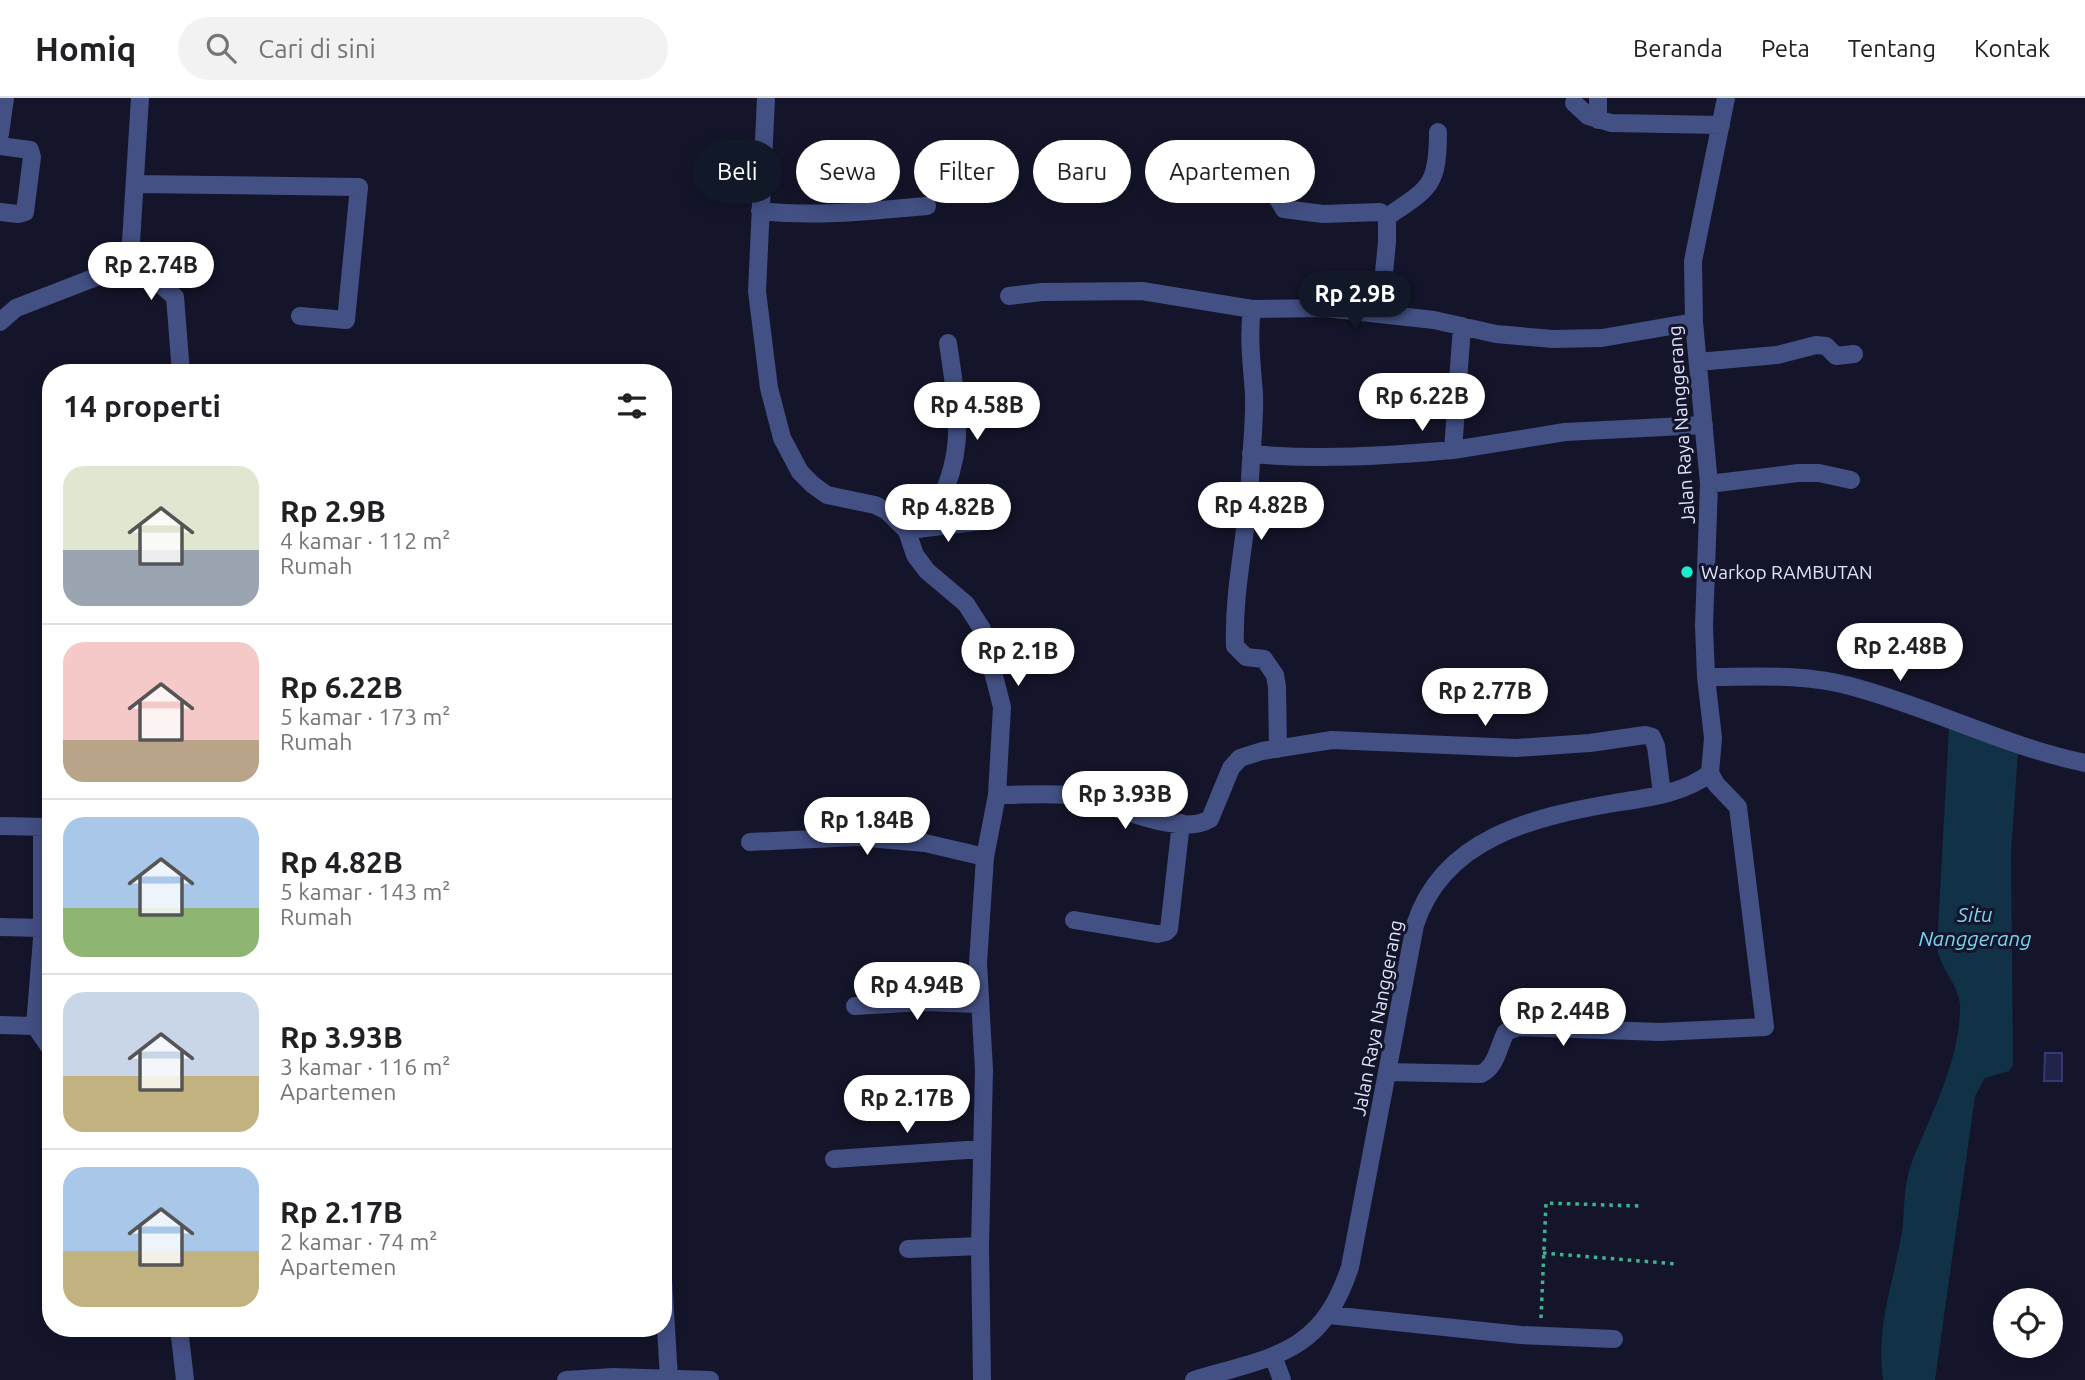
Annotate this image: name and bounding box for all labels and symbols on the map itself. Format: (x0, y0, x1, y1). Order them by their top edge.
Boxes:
pin: Rp 2.74B (79, 242, 223, 302)
pin: Rp 2.9B (1290, 272, 1420, 331)
street label: Jalan Raya Nanggerang (1663, 325, 1699, 525)
pin: Rp 6.22B (1350, 374, 1494, 433)
pin: Rp 4.58B (905, 382, 1049, 442)
pin: Rp 4.82B (1189, 482, 1333, 542)
pin: Rp 4.82B (876, 484, 1020, 544)
place label: Warkop RAMBUTAN (1701, 561, 1873, 583)
marker: Warkop RAMBUTAN (1679, 564, 1695, 580)
pin: Rp 2.48B (1828, 624, 1972, 683)
pin: Rp 2.1B (953, 628, 1083, 688)
pin: Rp 2.77B (1413, 668, 1557, 728)
pin: Rp 3.93B (1053, 772, 1197, 831)
pin: Rp 1.84B (795, 798, 939, 857)
water label: Situ Nanggerang (1918, 902, 2032, 950)
street label: Jalan Raya Nanggerang (1347, 918, 1407, 1118)
pin: Rp 4.94B (845, 962, 989, 1022)
pin: Rp 2.44B (1491, 988, 1635, 1048)
pin: Rp 2.17B (835, 1076, 979, 1135)

